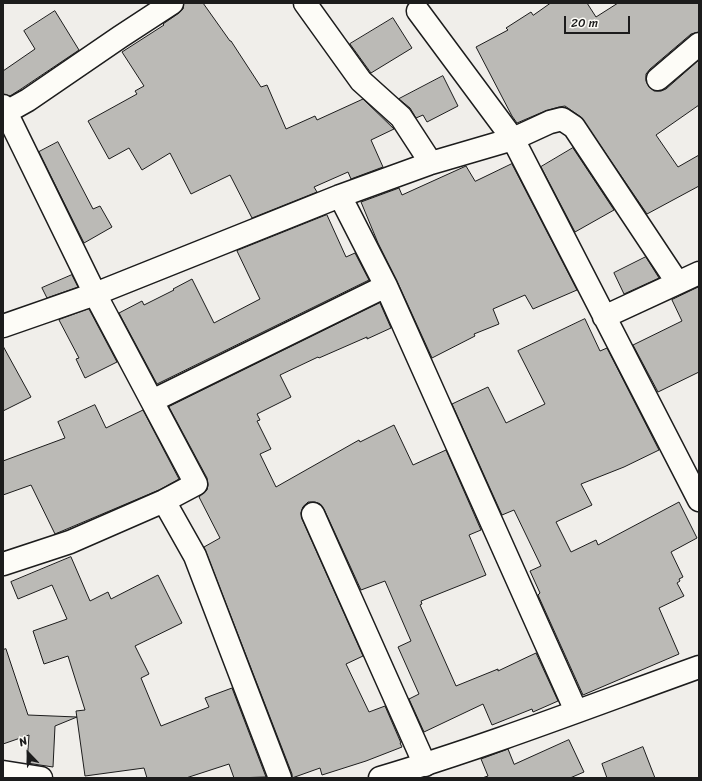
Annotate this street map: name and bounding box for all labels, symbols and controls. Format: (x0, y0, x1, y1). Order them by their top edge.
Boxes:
scale bar (566, 8, 632, 34)
text: 20 m (571, 12, 598, 34)
text: N (16, 731, 30, 752)
north arrow (8, 733, 48, 773)

